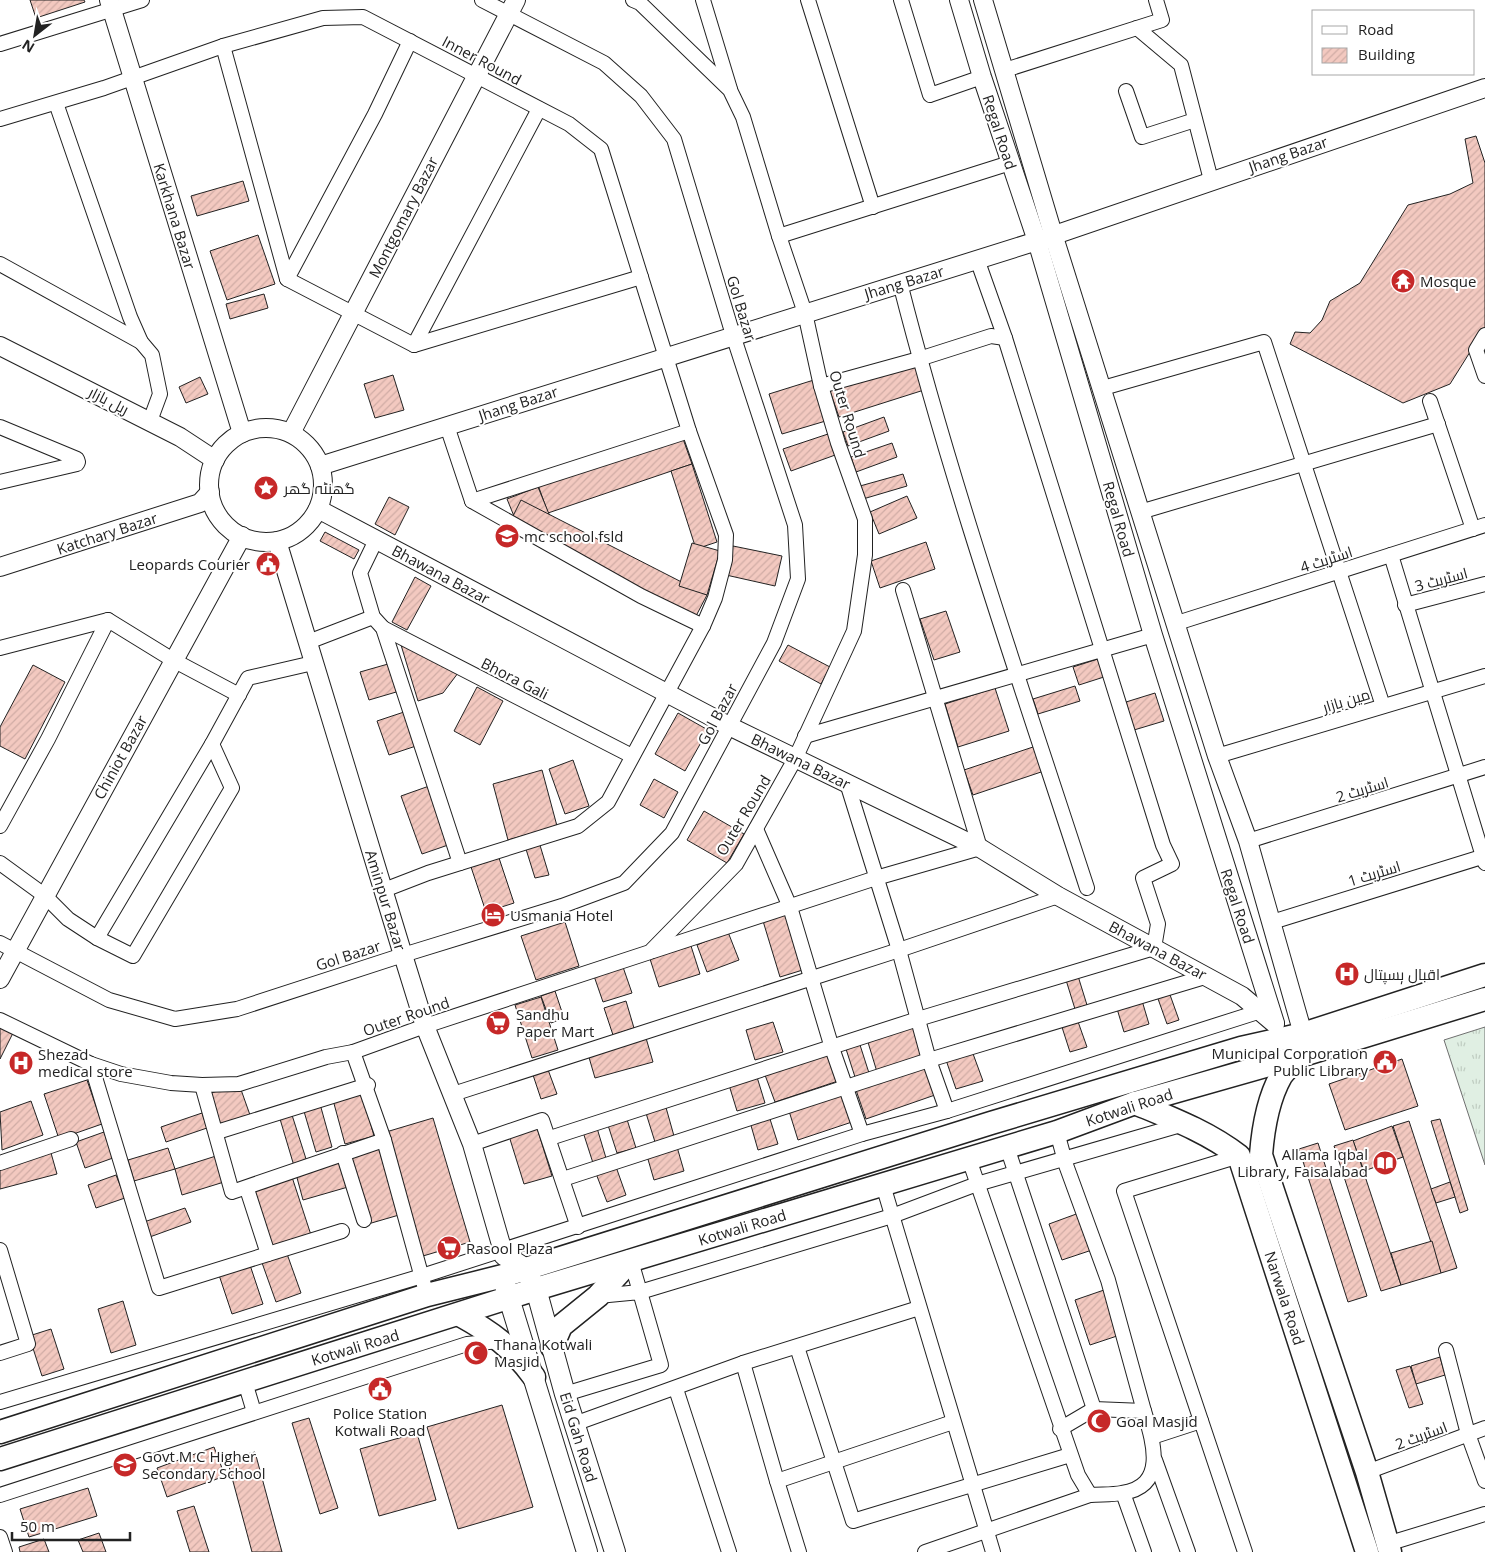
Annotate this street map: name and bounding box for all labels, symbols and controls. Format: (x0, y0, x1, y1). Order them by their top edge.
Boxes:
north arrow (10, 10, 60, 60)
legend (1312, 10, 1475, 75)
text: Road (1358, 19, 1394, 39)
street label: Inner Round (439, 31, 525, 89)
text: N (18, 35, 38, 58)
text: Building (1358, 44, 1415, 64)
street label: Regal Road (978, 92, 1022, 172)
street label: Jhang Bazar (1244, 131, 1330, 178)
street label: Montgomary Bazar (364, 153, 442, 281)
street label: Karkhana Bazar (149, 160, 201, 272)
street label: Jhang Bazar (860, 260, 946, 304)
temple icon: Mosque (1390, 268, 1416, 294)
place label: Mosque (1420, 271, 1476, 291)
street label: Gol Bazar (723, 273, 761, 343)
street label: Outer Round (825, 368, 871, 460)
street label: ریل بازار (84, 381, 133, 419)
street label: Jhang Bazar (474, 381, 560, 426)
place icon: گھنٹہ گھر (253, 475, 279, 501)
place label: گھنٹہ گھر (283, 478, 355, 498)
street label: Regal Road (1099, 479, 1139, 559)
street label: Katchary Bazar (54, 507, 160, 559)
school or university icon: mc school fsld (494, 523, 520, 549)
place label: mc school fsld (524, 526, 623, 546)
street label: Bhawana Bazar (389, 540, 493, 608)
street label: اسٹریٹ 4 (1297, 541, 1355, 577)
public building icon: Leopards Courier (255, 551, 281, 577)
place label: Leopards Courier (129, 554, 250, 574)
street label: اسٹریٹ 3 (1412, 562, 1470, 596)
street label: Bhora Gali (478, 652, 552, 704)
street label: Gol Bazar (692, 680, 742, 748)
street label: مین بازار (1319, 683, 1373, 718)
street label: Chiniot Bazar (89, 711, 151, 803)
street label: Bhawana Bazar (748, 728, 854, 794)
street label: Outer Round (711, 771, 775, 859)
street label: اسٹریٹ 2 (1333, 772, 1391, 806)
street label: Aminpur Bazar (361, 847, 411, 953)
street label: اسٹریٹ 1 (1345, 856, 1403, 890)
street label: Regal Road (1216, 866, 1260, 946)
hotel icon: Usmania Hotel (480, 902, 506, 928)
place label: Usmania Hotel (510, 905, 613, 925)
street label: Bhawana Bazar (1106, 916, 1210, 984)
street label: Gol Bazar (313, 935, 383, 975)
hospital icon: اقبال ہسپتال (1334, 961, 1360, 987)
place label: اقبال ہسپتال (1364, 964, 1440, 985)
street label: Outer Round (360, 992, 452, 1040)
place label: Sandhu Paper Mart (516, 1004, 594, 1041)
supermarket icon: Sandhu Paper Mart (485, 1010, 511, 1036)
place label: Municipal Corporation Public Library (1212, 1043, 1368, 1080)
place label: Shezad medical store (38, 1044, 133, 1081)
public building icon: Municipal Corporation Public Library (1372, 1049, 1398, 1075)
hospital icon: Shezad medical store (8, 1050, 34, 1076)
street label: Kotwali Road (1083, 1083, 1175, 1131)
place label: Allama Iqbal Library, Faisalabad (1237, 1144, 1368, 1181)
library icon: Allama Iqbal Library, Faisalabad (1372, 1150, 1398, 1176)
street label: Kotwali Road (696, 1204, 788, 1250)
supermarket icon: Rasool Plaza (436, 1235, 462, 1261)
place label: Rasool Plaza (466, 1238, 553, 1258)
street label: Narwala Road (1260, 1249, 1310, 1347)
street label: Kotwali Road (309, 1324, 401, 1370)
place label: Thana Kotwali Masjid (494, 1334, 592, 1371)
mosque icon: Thana Kotwali Masjid (463, 1340, 489, 1366)
public building icon: Police Station Kotwali Road (367, 1376, 393, 1402)
street label: Eid Gah Road (556, 1389, 602, 1485)
place label: Police Station Kotwali Road (333, 1403, 427, 1440)
mosque icon: Goal Masjid (1086, 1408, 1112, 1434)
place label: Goal Masjid (1116, 1411, 1198, 1431)
street label: اسٹریٹ 2 (1392, 1416, 1450, 1454)
place label: Govt M.C Higher Secondary School (142, 1446, 266, 1483)
school or university icon: Govt M.C Higher Secondary School (112, 1452, 138, 1478)
scale bar (12, 1510, 130, 1542)
text: 50 m (20, 1516, 55, 1536)

